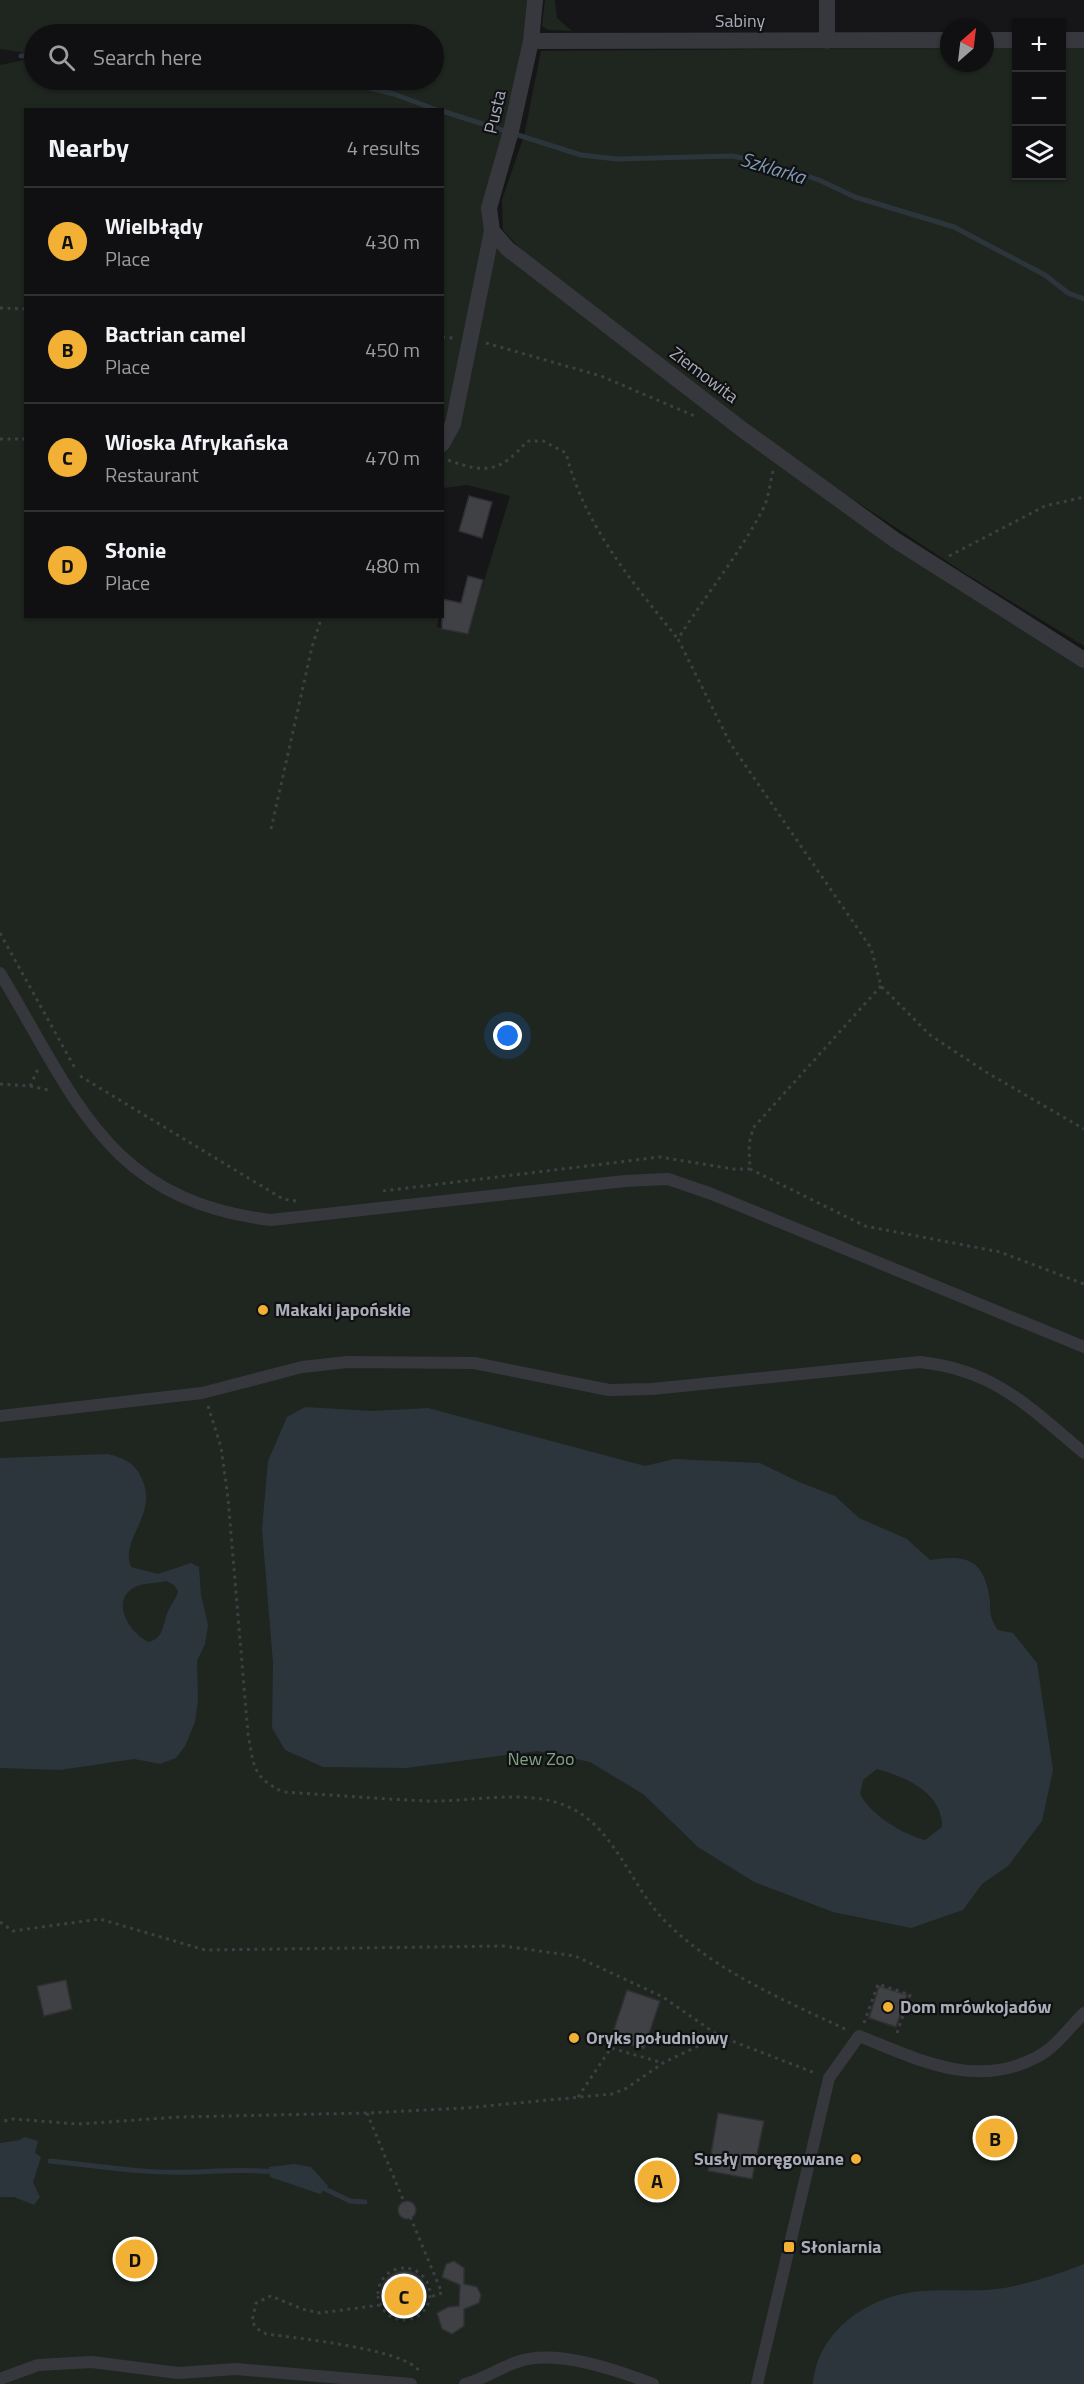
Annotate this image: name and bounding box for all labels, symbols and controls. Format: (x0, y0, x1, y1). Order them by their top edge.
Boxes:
street label: Sabiny (715, 7, 766, 34)
north arrow (940, 18, 994, 72)
map controls (1012, 18, 1066, 180)
button: + (1012, 18, 1066, 72)
search box (24, 24, 444, 90)
text: Search here (93, 40, 202, 74)
icon: search (45, 41, 78, 74)
button: − (1012, 72, 1066, 126)
street label: Pusta (476, 87, 513, 136)
button: layers (1012, 126, 1066, 180)
text: Nearby (48, 128, 129, 167)
text: 4 results (347, 132, 420, 163)
water label: Szklarka (737, 143, 810, 192)
text: Wielbłądy (105, 209, 203, 243)
text: A (61, 226, 74, 257)
text: 430 m (365, 226, 420, 257)
text: Place (105, 243, 150, 274)
text: Bactrian camel (105, 317, 246, 351)
text: B (61, 334, 74, 365)
text: 450 m (365, 334, 420, 365)
street label: Ziemowita (664, 340, 744, 409)
text: Place (105, 351, 150, 382)
text: Wioska Afrykańska (105, 425, 288, 459)
text: C (62, 442, 73, 473)
text: 470 m (365, 442, 420, 473)
text: Restaurant (105, 459, 199, 490)
text: Słonie (105, 533, 166, 567)
text: D (61, 550, 74, 581)
text: 480 m (365, 550, 420, 581)
text: Place (105, 567, 150, 598)
your location (493, 1021, 522, 1050)
place label: Makaki japońskie (275, 1296, 411, 1323)
marker: Makaki japońskie (256, 1303, 270, 1317)
park label: New Zoo (507, 1745, 575, 1772)
place label: Dom mrówkojadów (900, 1993, 1051, 2020)
marker: Dom mrówkojadów (881, 2000, 895, 2014)
place label: Oryks południowy (586, 2024, 728, 2051)
marker: Oryks południowy (567, 2031, 581, 2045)
pin: B (976, 2116, 1014, 2160)
place label: Susły moręgowane (694, 2145, 844, 2172)
marker: Susły moręgowane (849, 2152, 863, 2166)
pin: A (638, 2158, 676, 2202)
place label: Słoniarnia (801, 2233, 882, 2260)
pin: D (116, 2236, 154, 2282)
marker: Słoniarnia (782, 2240, 796, 2254)
pin: C (384, 2274, 424, 2318)

